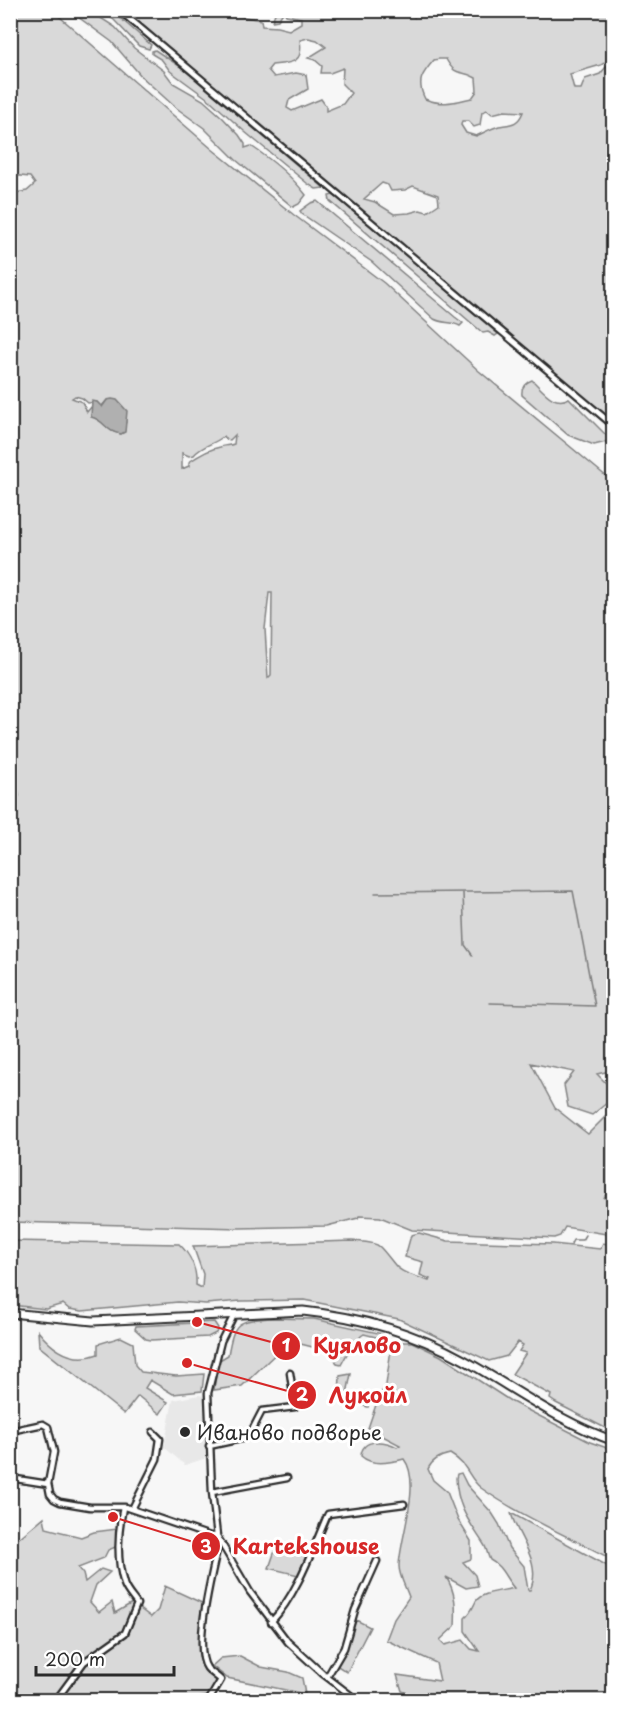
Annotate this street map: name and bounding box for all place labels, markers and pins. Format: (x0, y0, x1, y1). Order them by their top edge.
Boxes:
callout: Куялово (271, 1326, 413, 1365)
callout: Лукойл (287, 1376, 419, 1415)
place label: Иваново подворье (197, 1417, 382, 1447)
marker: Иваново подворье (178, 1425, 192, 1439)
callout: Kartekshouse (191, 1527, 392, 1566)

